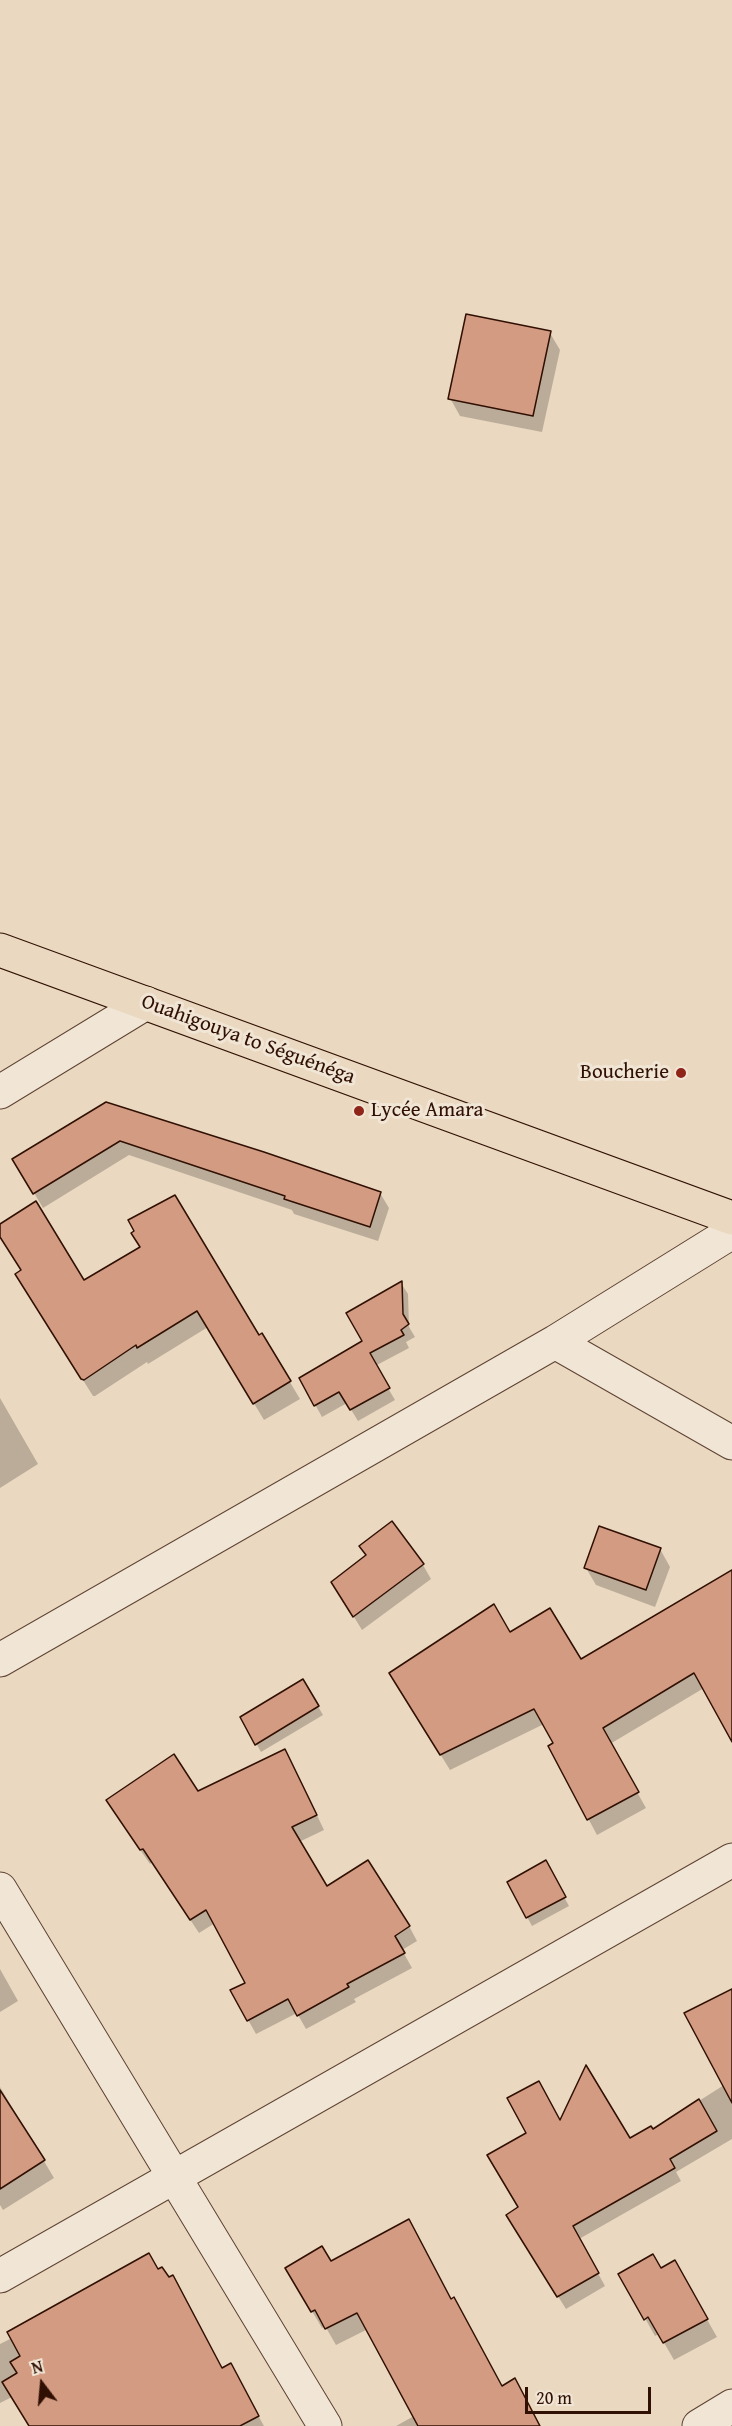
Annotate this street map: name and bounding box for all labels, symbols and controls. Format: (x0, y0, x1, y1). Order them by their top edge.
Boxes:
street label: Ouahigouya to Séguénéga (138, 990, 358, 1090)
place label: Boucherie (580, 1060, 669, 1086)
marker: Boucherie (674, 1066, 688, 1080)
place label: Lycée Amara (371, 1098, 484, 1124)
marker: Lycée Amara (352, 1104, 366, 1118)
north arrow (12, 2354, 72, 2414)
text: N (29, 2354, 45, 2380)
scale bar (528, 2375, 654, 2413)
text: 20 m (536, 2384, 572, 2411)

